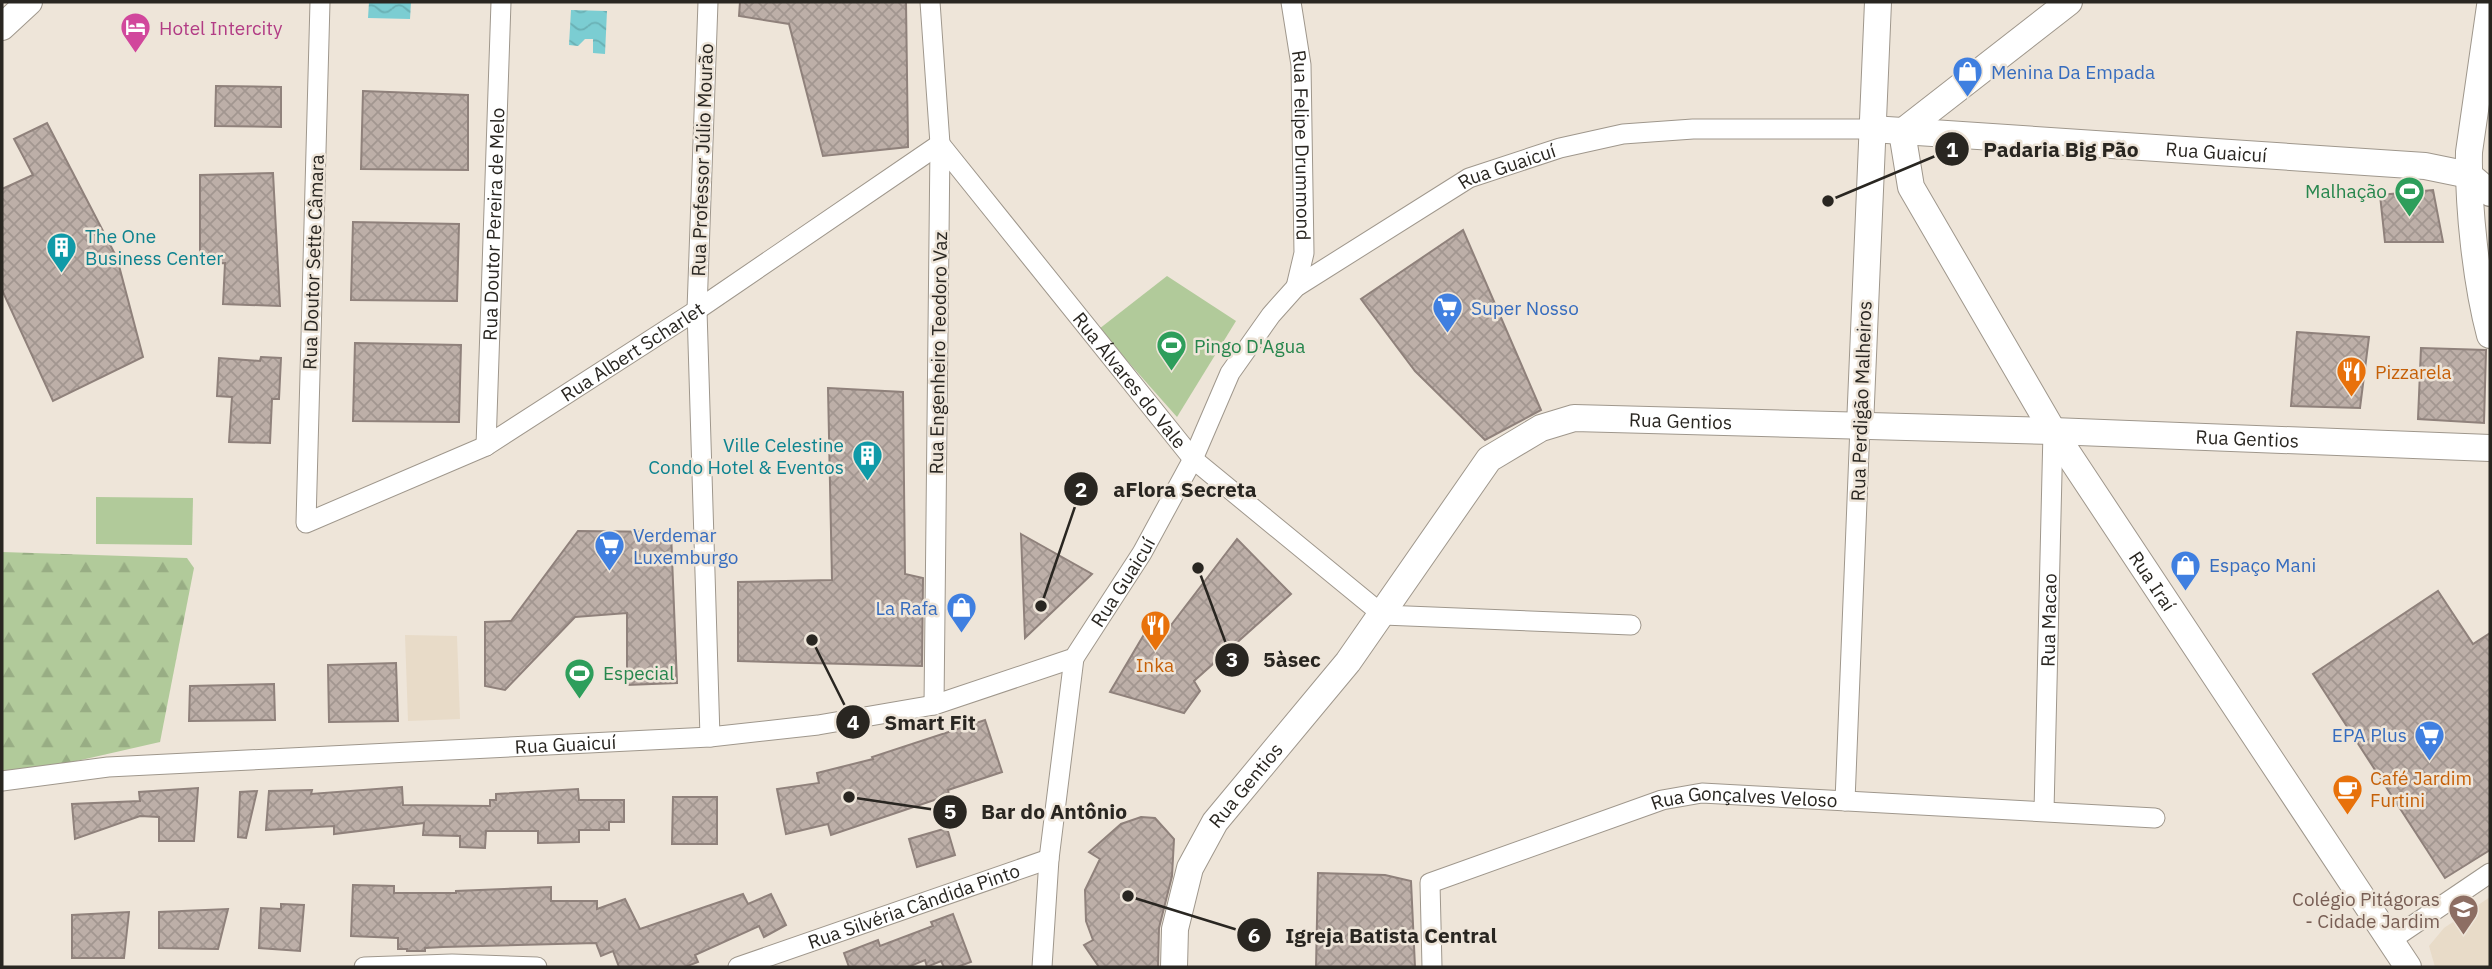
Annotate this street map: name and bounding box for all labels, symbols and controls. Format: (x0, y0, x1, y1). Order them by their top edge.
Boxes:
hotel icon: Hotel Intercity (119, 11, 153, 55)
place label: Hotel Intercity (159, 16, 283, 40)
street label: Rua Professor Júlio Mourão (686, 43, 718, 277)
street label: Rua Felipe Drummond (1287, 48, 1316, 241)
shop icon: Menina Da Empada (1951, 55, 1985, 99)
place label: Menina Da Empada (1991, 60, 2155, 84)
street label: Rua Doutor Pereira de Melo (478, 107, 509, 341)
callout: Padaria Big Pão (1934, 128, 2152, 170)
text: 1 (1946, 135, 1959, 163)
text: Padaria Big Pão (1983, 135, 2139, 163)
street label: Rua Guaicuí (2165, 137, 2268, 167)
street label: Rua Guaicuí (1453, 138, 1559, 194)
street label: Rua Doutor Sette Câmara (297, 154, 329, 370)
sports icon: Malhação (2393, 174, 2427, 218)
place label: Malhação (2305, 179, 2387, 203)
place label: The One Business Center (85, 224, 223, 270)
building icon: The One Business Center (45, 230, 79, 274)
street label: Rua Engenheiro Teodoro Vaz (924, 231, 952, 475)
supermarket icon: Super Nosso (1431, 291, 1465, 335)
place label: Super Nosso (1471, 296, 1579, 320)
street label: Rua Albert Scharlet (556, 297, 709, 407)
street label: Rua Perdigão Malheiros (1846, 300, 1876, 502)
street label: Rua Álvares do Vale (1068, 307, 1192, 453)
sports icon: Pingo D'Agua (1154, 329, 1188, 373)
place label: Pingo D'Agua (1194, 334, 1305, 358)
restaurant icon: Pizzarela (2335, 355, 2369, 399)
place label: Pizzarela (2375, 360, 2452, 384)
street label: Rua Gentios (1629, 407, 1733, 434)
street label: Rua Gentios (2195, 425, 2299, 453)
place label: Ville Celestine Condo Hotel & Eventos (648, 433, 844, 479)
building icon: Ville Celestine Condo Hotel & Eventos (850, 439, 884, 483)
callout: aFlora Secreta (1064, 468, 1270, 510)
text: 2 (1075, 475, 1087, 503)
text: aFlora Secreta (1113, 475, 1257, 503)
place label: Verdemar Luxemburgo (633, 523, 738, 569)
supermarket icon: Verdemar Luxemburgo (593, 529, 627, 573)
street label: Rua Guaicuí (1085, 533, 1160, 631)
street label: Rua Iraí (2124, 546, 2181, 616)
shop icon: Espaço Mani (2169, 548, 2203, 592)
place label: Espaço Mani (2209, 553, 2316, 577)
street label: Rua Macao (2035, 573, 2062, 667)
shop icon: La Rafa (944, 591, 978, 635)
place label: La Rafa (875, 596, 938, 620)
restaurant icon: Inka (1138, 609, 1172, 653)
callout: 5àsec (1215, 639, 1335, 681)
text: 3 (1226, 645, 1238, 673)
text: 5àsec (1263, 645, 1321, 673)
place label: Inka (1136, 653, 1174, 677)
sports icon: Especial (563, 656, 597, 700)
place label: Especial (603, 661, 674, 685)
callout: Smart Fit (835, 701, 990, 743)
text: 4 (847, 708, 859, 736)
text: Smart Fit (884, 708, 976, 736)
supermarket icon: EPA Plus (2413, 718, 2447, 762)
place label: EPA Plus (2332, 723, 2407, 747)
street label: Rua Guaicuí (514, 730, 617, 759)
street label: Rua Gentios (1203, 738, 1288, 833)
place label: Café Jardim Furtini (2370, 766, 2472, 812)
cafe icon: Café Jardim Furtini (2330, 772, 2364, 816)
street label: Rua Gonçalves Veloso (1647, 781, 1838, 815)
callout: Bar do Antônio (932, 791, 1141, 833)
text: 5 (944, 797, 956, 825)
text: Bar do Antônio (981, 797, 1127, 825)
street label: Rua Silvéria Cândida Pinto (804, 858, 1023, 954)
place label: Colégio Pitágoras - Cidade Jardim (2292, 887, 2440, 933)
school or university icon: Colégio Pitágoras - Cidade Jardim (2446, 893, 2480, 937)
callout: Igreja Batista Central (1236, 914, 1511, 956)
text: 6 (1248, 921, 1260, 949)
text: Igreja Batista Central (1285, 921, 1497, 949)

